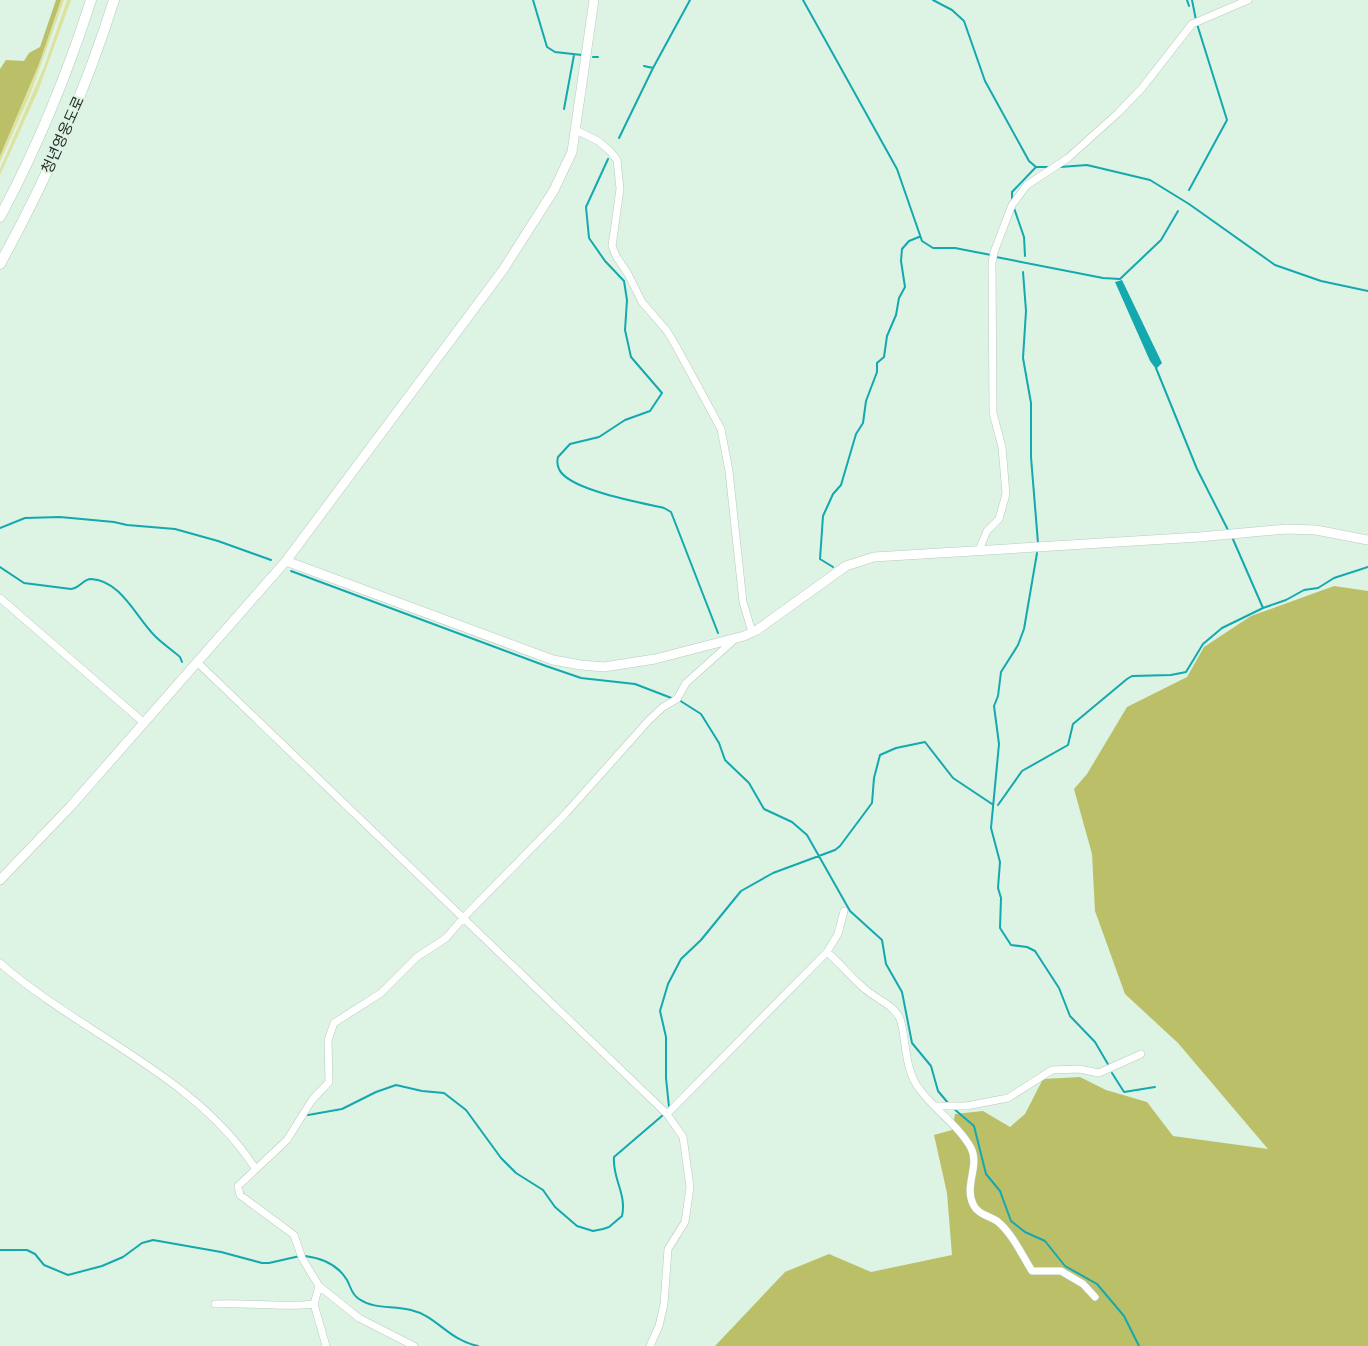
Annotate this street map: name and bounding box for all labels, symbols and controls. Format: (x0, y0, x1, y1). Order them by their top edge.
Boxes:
street label: 청년영웅도로 (36, 93, 88, 176)

